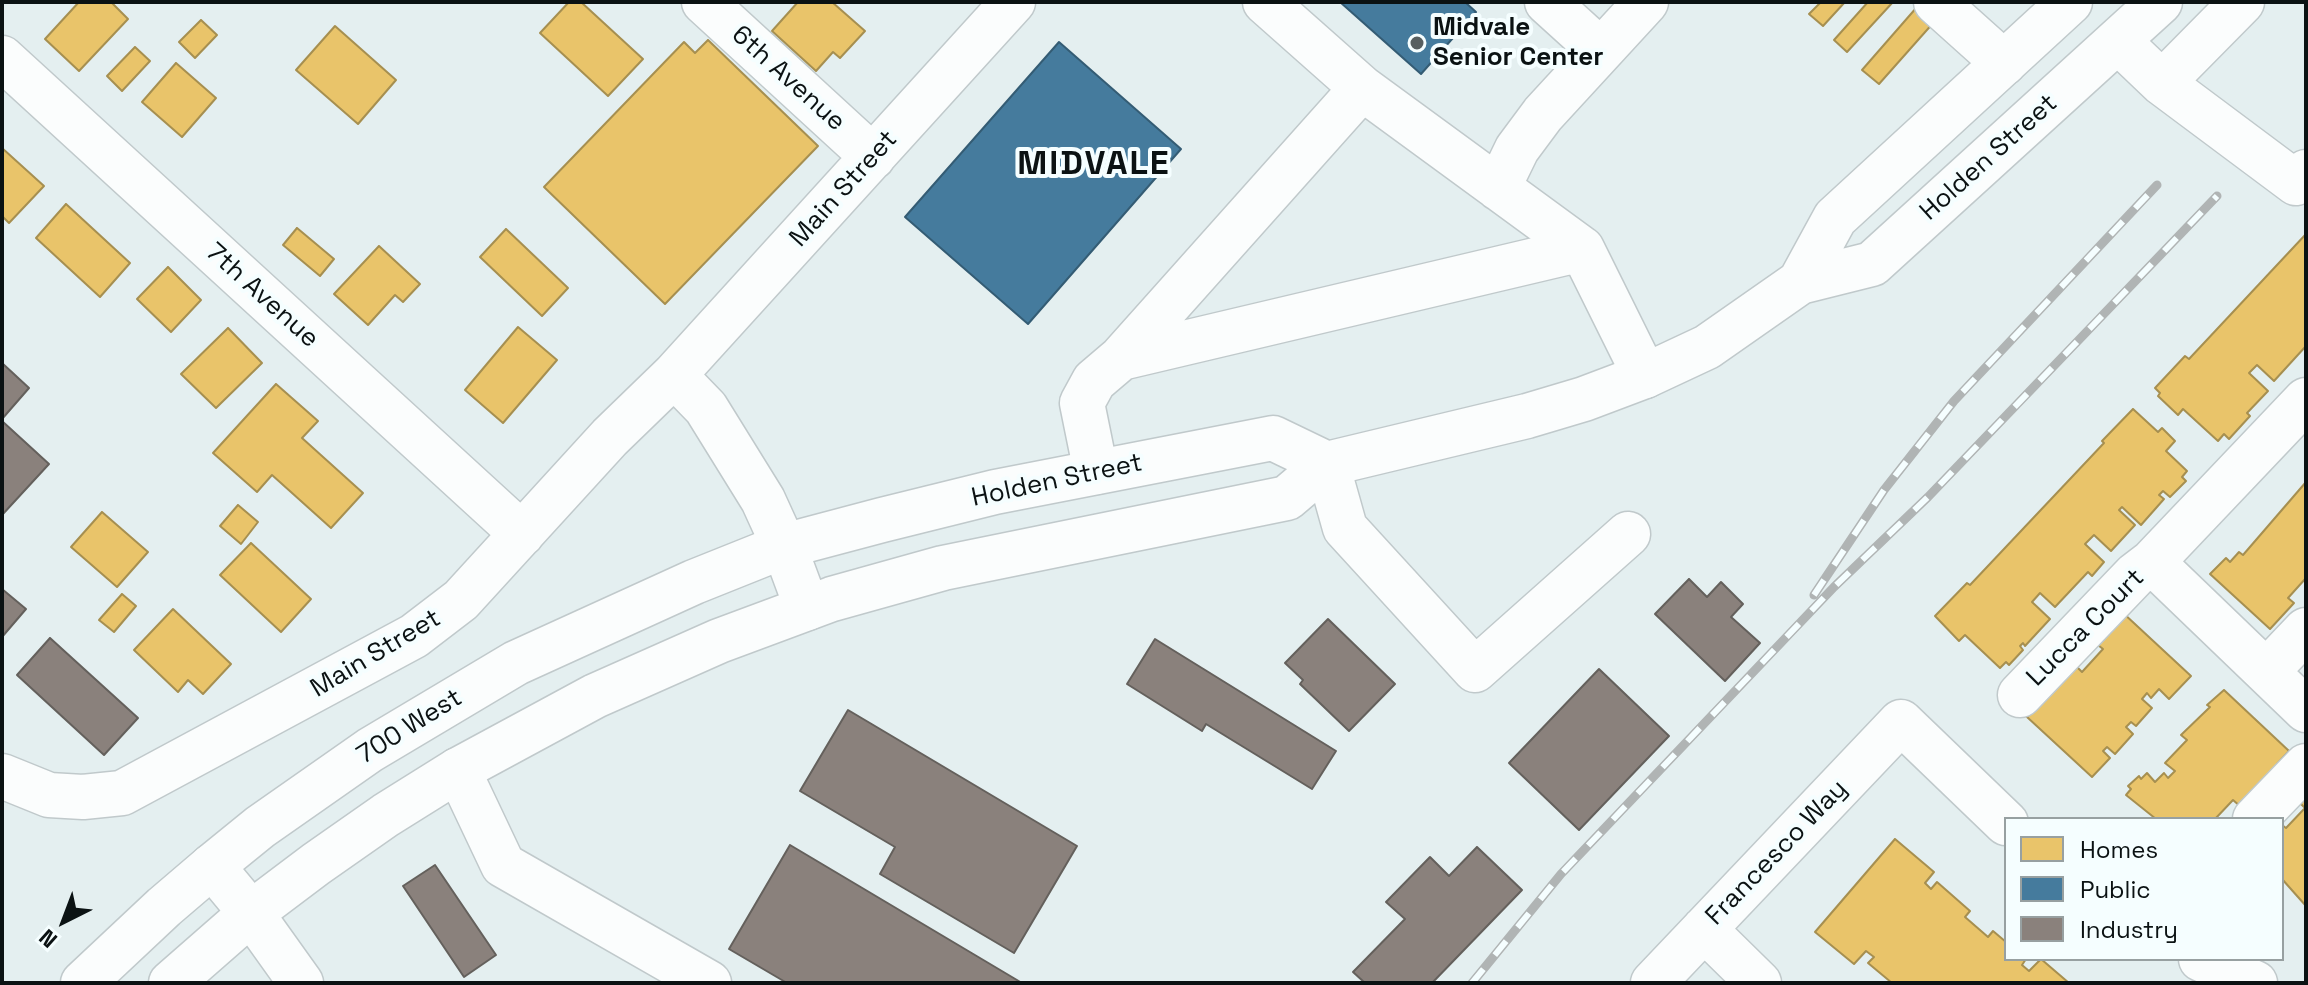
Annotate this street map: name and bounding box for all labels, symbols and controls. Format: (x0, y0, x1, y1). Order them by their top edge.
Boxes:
place label: Midvale Senior Center (1433, 12, 1604, 74)
street label: 6th Avenue (725, 20, 851, 138)
marker: Midvale Senior Center (1408, 34, 1426, 52)
street label: Holden Street (1914, 88, 2064, 228)
street label: Main Street (784, 124, 904, 254)
district label: MIDVALE (1017, 145, 1171, 185)
street label: 7th Avenue (199, 237, 325, 355)
street label: Holden Street (969, 448, 1145, 514)
street label: Lucca Court (2021, 563, 2151, 693)
street label: Main Street (305, 603, 447, 705)
street label: 700 West (352, 683, 468, 771)
street label: Francesco Way (1700, 774, 1854, 932)
legend (2004, 817, 2284, 961)
text: Homes (2080, 834, 2158, 865)
text: Public (2080, 874, 2151, 905)
north arrow (24, 881, 104, 961)
text: Industry (2080, 914, 2178, 945)
text: N (33, 923, 63, 954)

